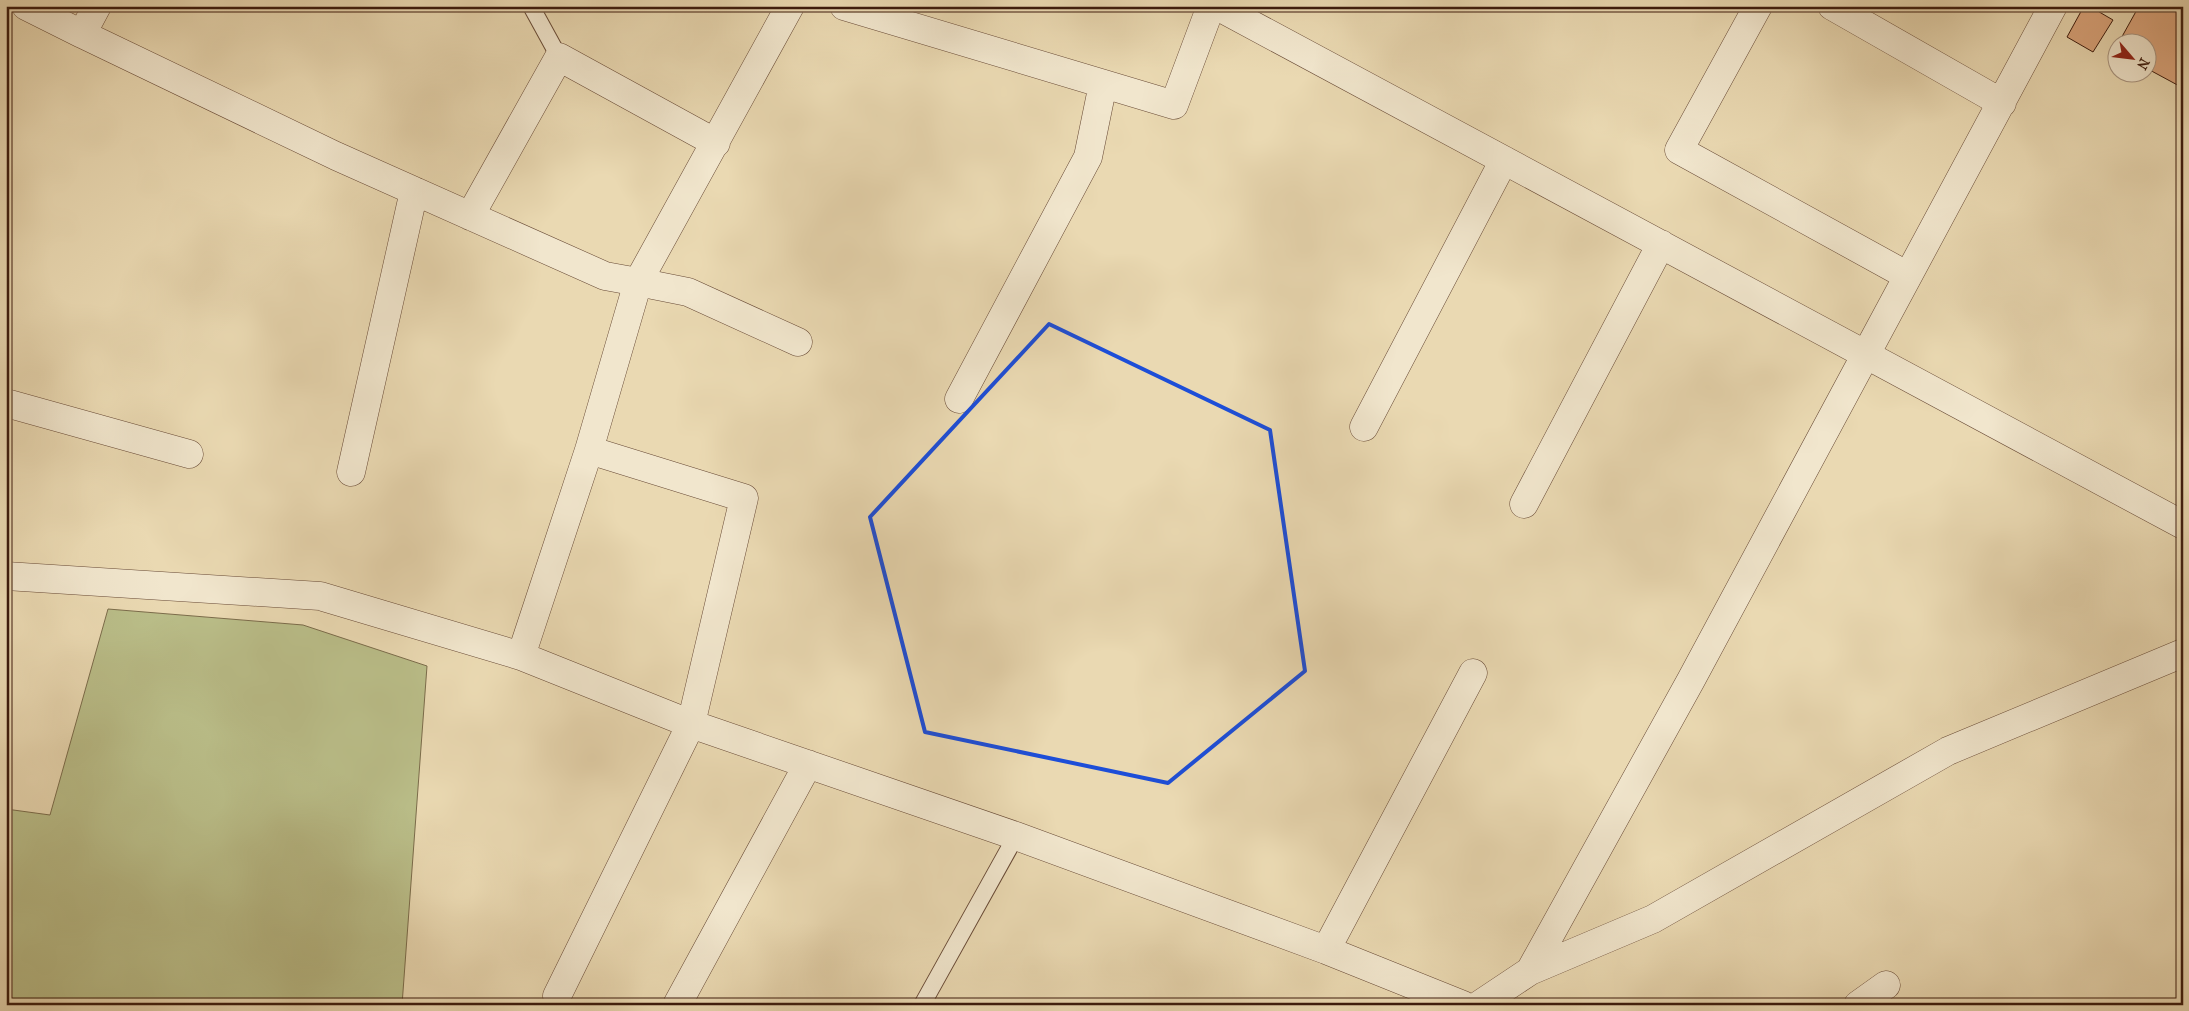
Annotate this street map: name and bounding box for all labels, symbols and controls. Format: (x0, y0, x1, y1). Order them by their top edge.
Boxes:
north arrow (2106, 32, 2156, 82)
text: N (2133, 55, 2153, 73)

